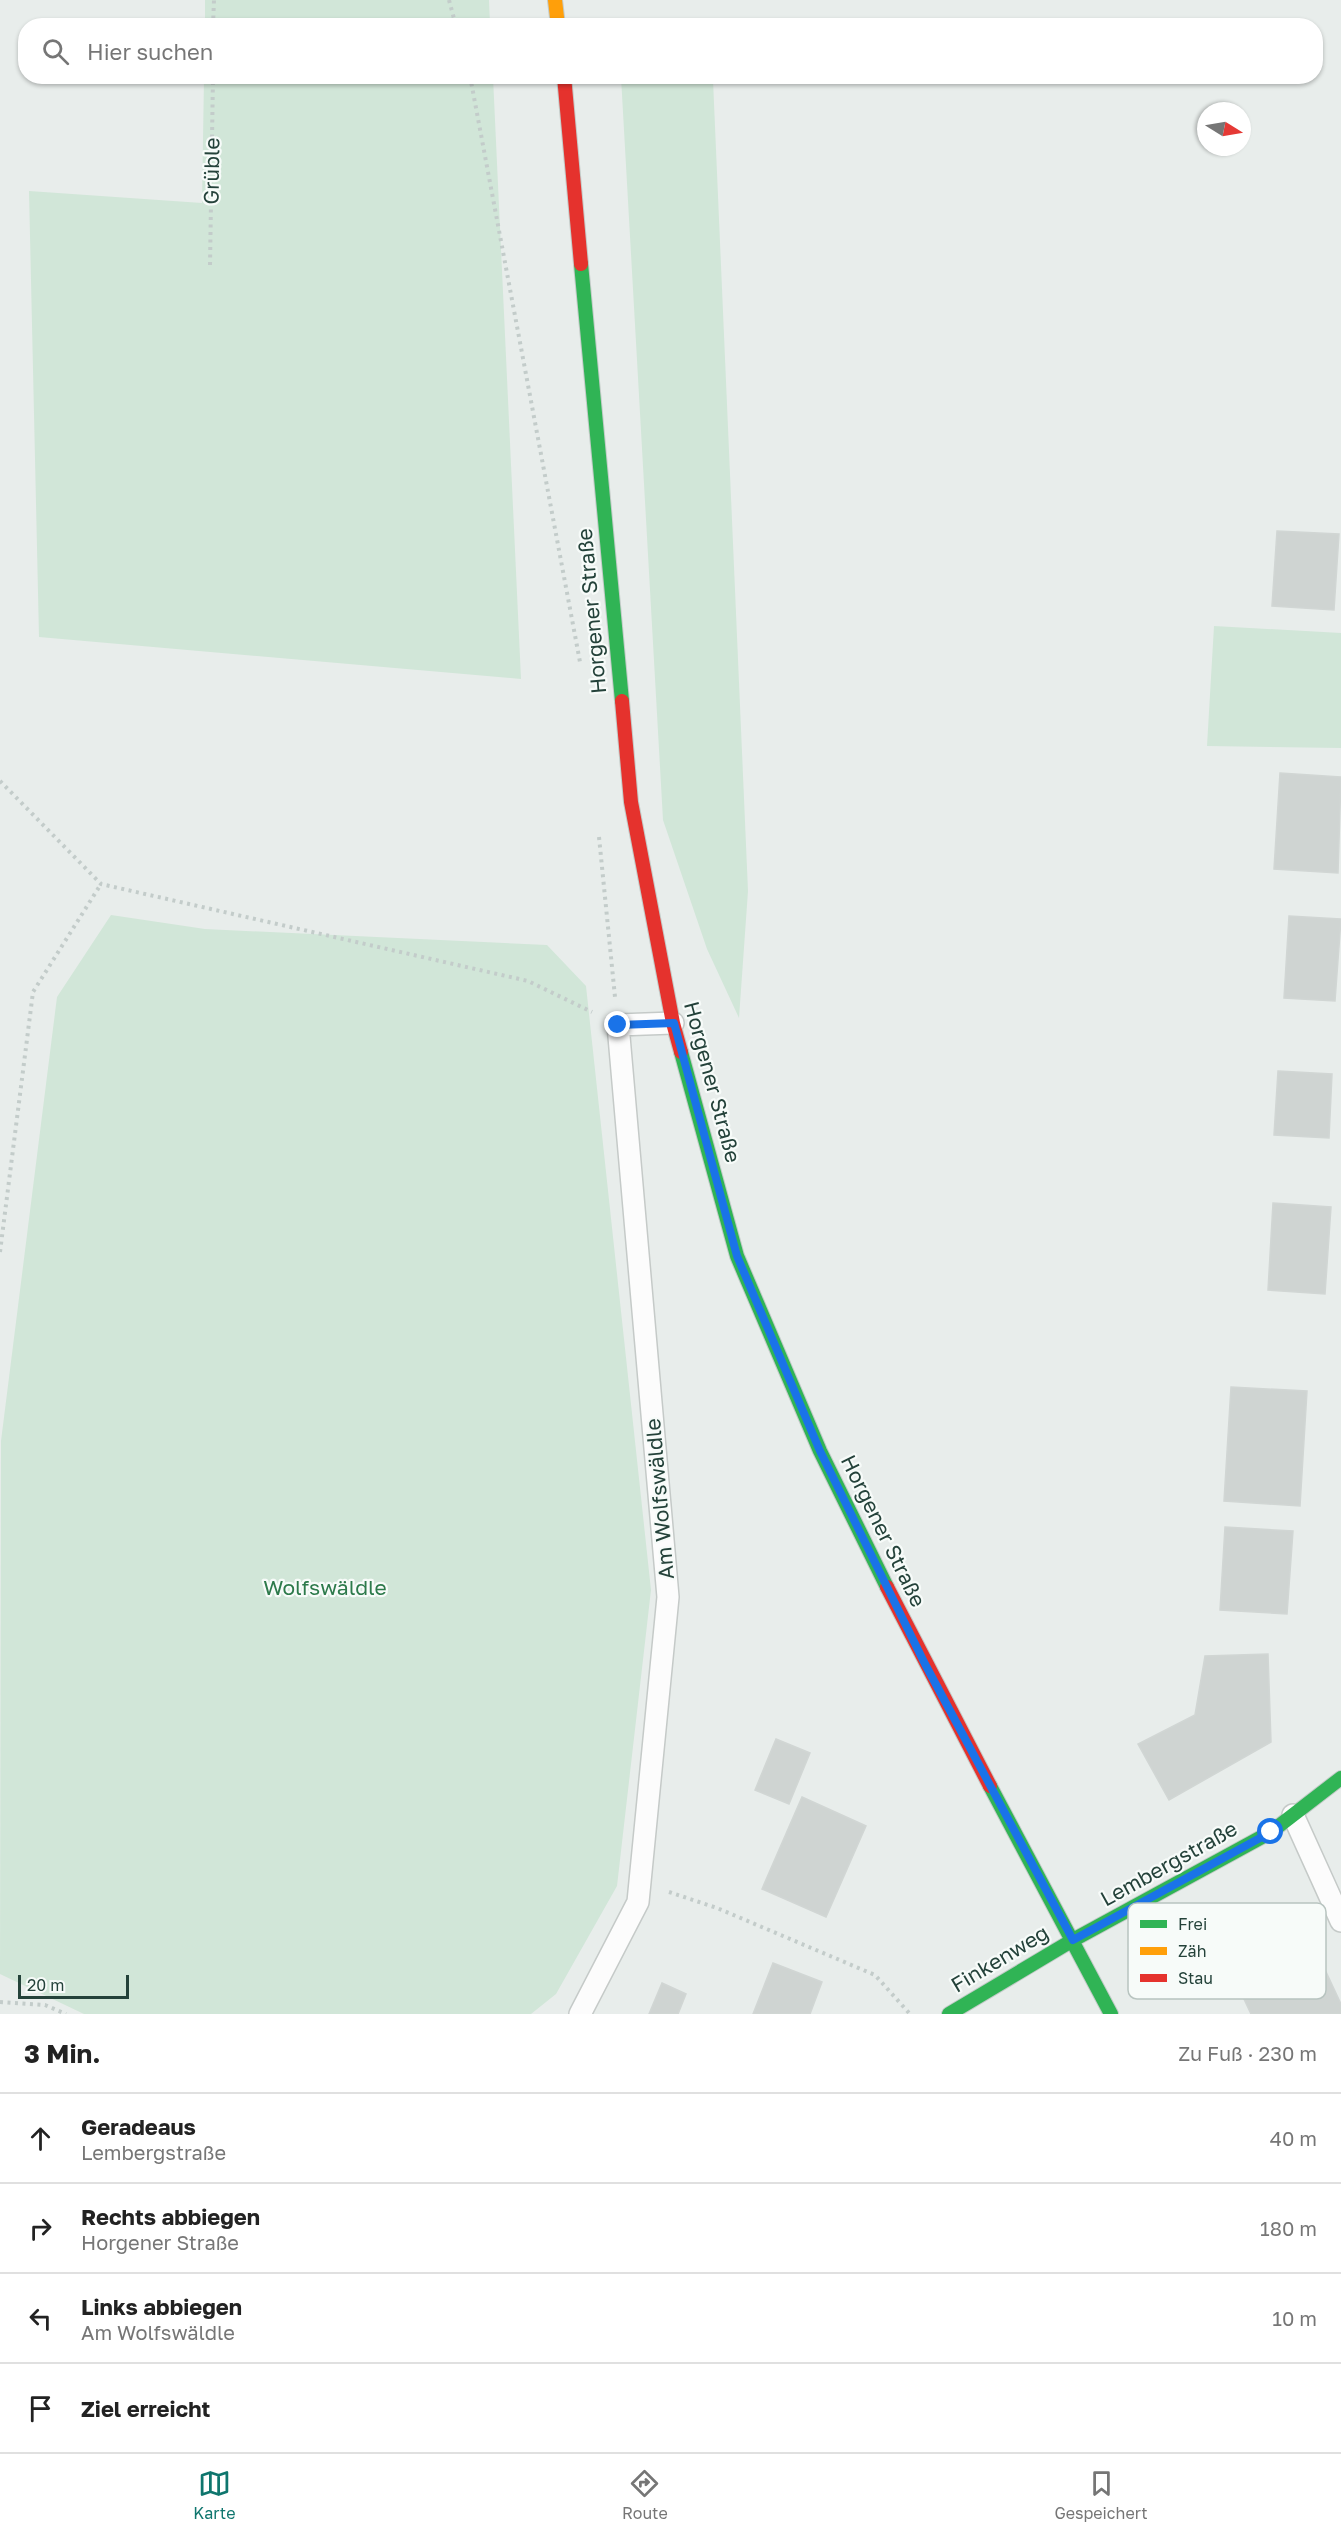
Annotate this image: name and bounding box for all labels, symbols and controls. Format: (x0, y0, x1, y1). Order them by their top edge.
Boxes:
search box (18, 18, 1323, 84)
icon: search (39, 35, 72, 68)
text: Hier suchen (87, 38, 213, 65)
north arrow (1197, 102, 1251, 156)
street label: Grüble (197, 137, 225, 205)
street label: Horgener Straße (571, 527, 611, 695)
street label: Horgener Straße (679, 998, 747, 1165)
route end (604, 1011, 630, 1037)
street label: Am Wolfswäldle (639, 1418, 679, 1581)
street label: Horgener Straße (836, 1450, 932, 1611)
park label: Wolfswäldle (263, 1574, 387, 1600)
street label: Lembergstraße (1096, 1815, 1241, 1911)
route start (1257, 1818, 1283, 1844)
legend (1128, 1903, 1326, 1999)
text: Frei (1178, 1914, 1207, 1934)
street label: Finkenweg (946, 1919, 1053, 1997)
text: Zäh (1178, 1941, 1206, 1961)
text: Stau (1178, 1968, 1213, 1988)
scale bar (18, 1972, 129, 2000)
text: 20 m (27, 1975, 64, 1995)
text: 3 Min. (24, 2038, 101, 2069)
text: Zu Fuß · 230 m (1178, 2041, 1317, 2065)
text: Geradeaus (81, 2113, 196, 2140)
icon: ahead (24, 2122, 57, 2155)
text: 40 m (1270, 2126, 1317, 2150)
text: Lembergstraße (81, 2140, 226, 2164)
text: Rechts abbiegen (81, 2203, 260, 2230)
icon: right (24, 2212, 57, 2245)
text: 180 m (1260, 2216, 1317, 2240)
text: Horgener Straße (81, 2230, 239, 2254)
text: Links abbiegen (81, 2293, 242, 2320)
icon: left (24, 2302, 57, 2335)
text: 10 m (1272, 2306, 1317, 2330)
text: Am Wolfswäldle (81, 2320, 235, 2344)
icon: arrive (24, 2392, 57, 2425)
text: Ziel erreicht (81, 2395, 210, 2422)
tab: Karte (193, 2467, 235, 2523)
tab: Route (622, 2467, 668, 2523)
tab: Gespeichert (1054, 2467, 1148, 2523)

